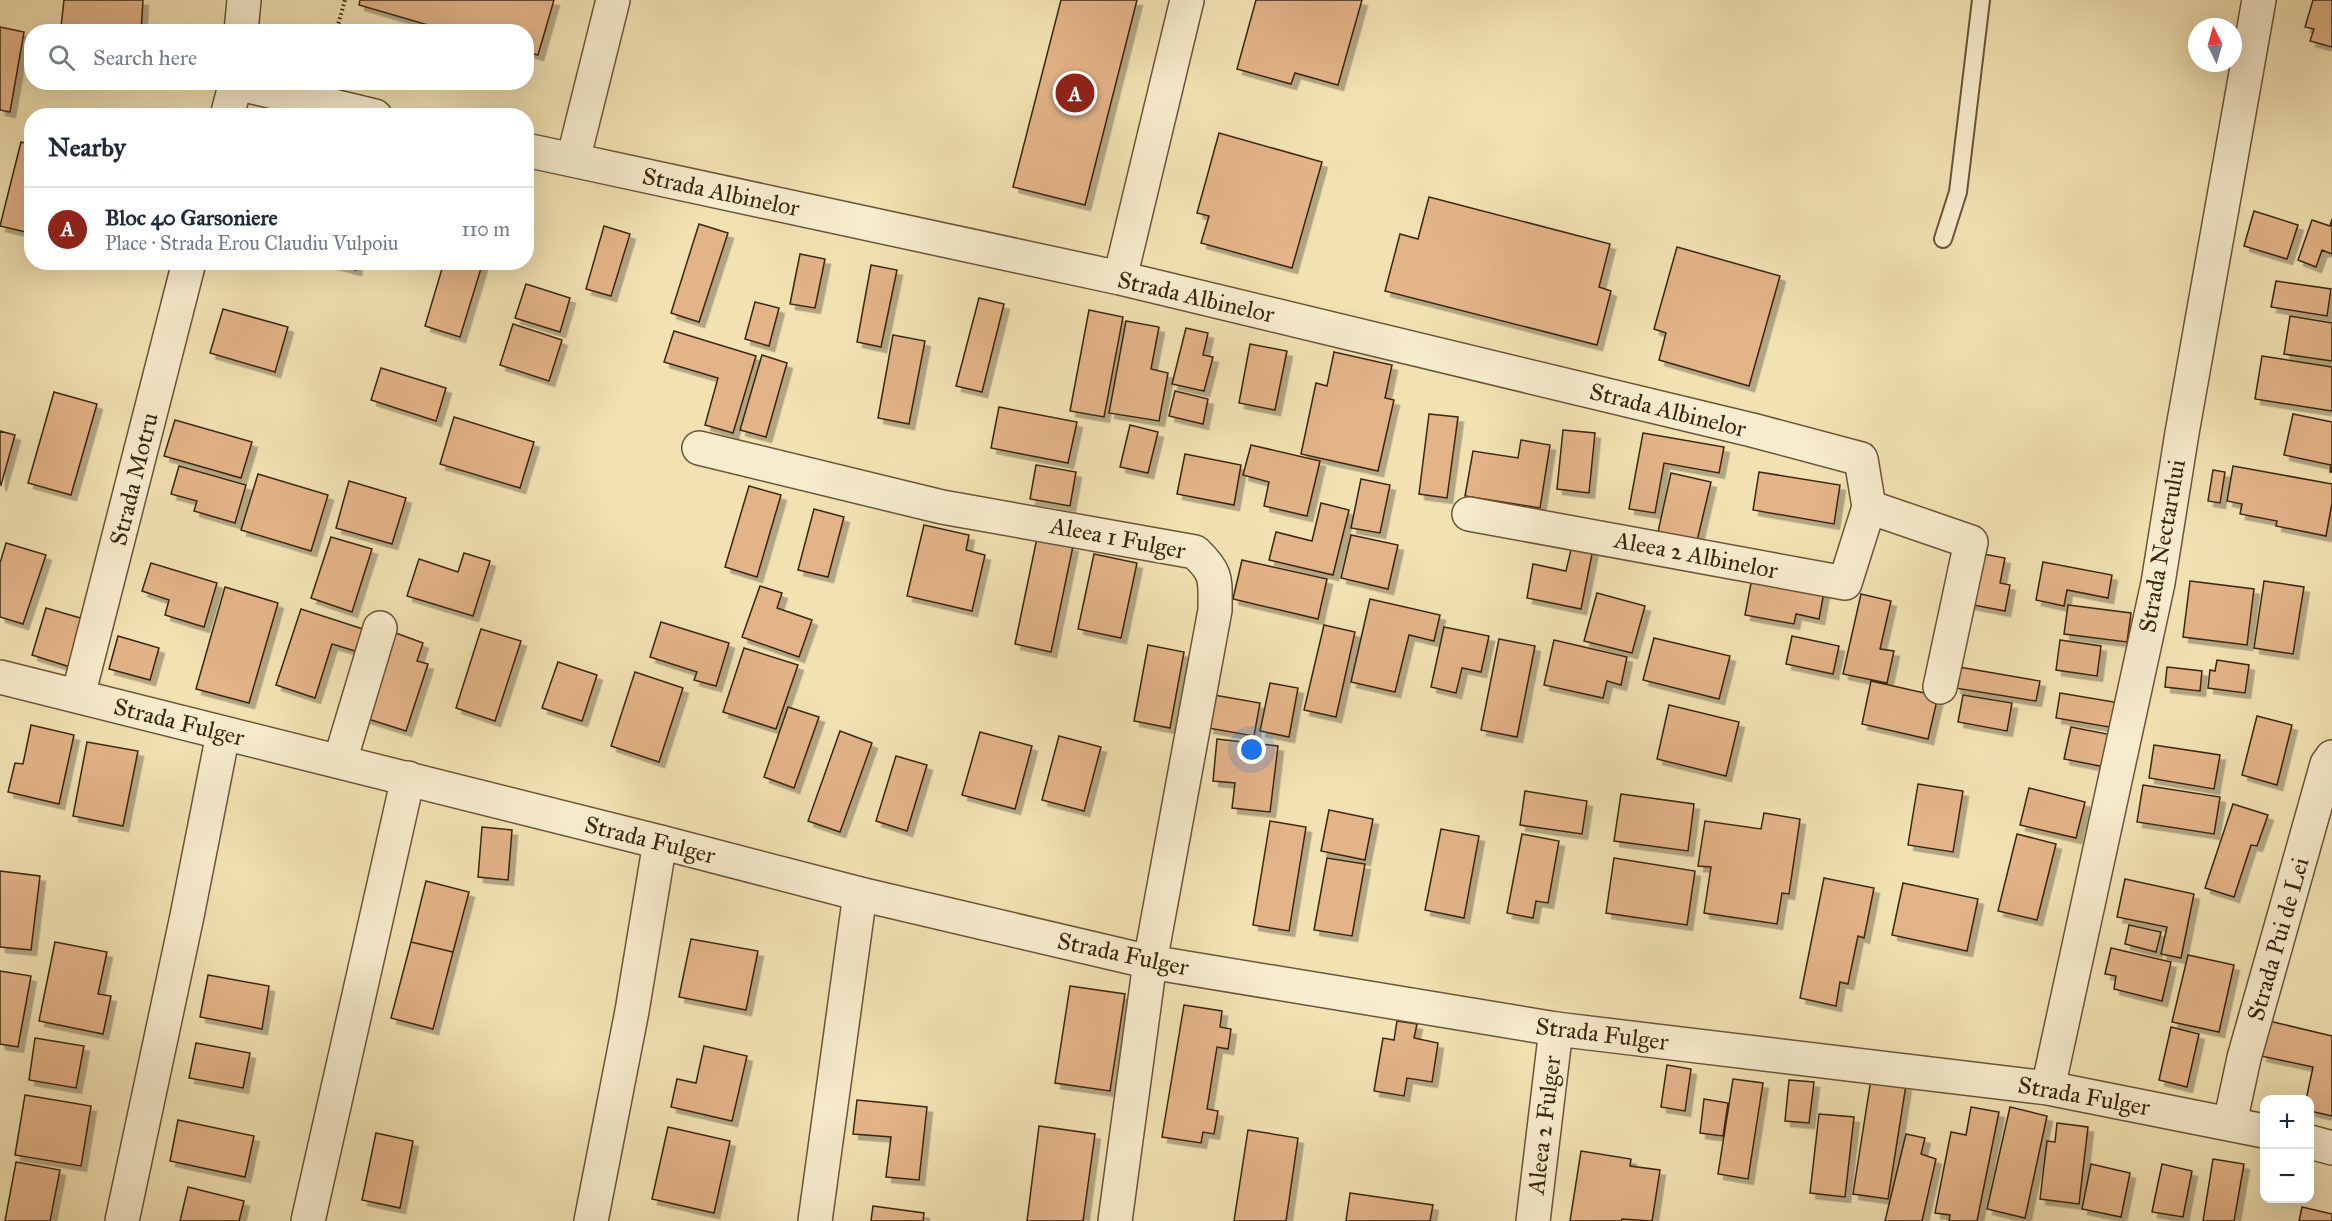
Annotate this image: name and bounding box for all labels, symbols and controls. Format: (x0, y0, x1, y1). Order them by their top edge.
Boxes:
north arrow (2188, 18, 2242, 72)
search box (24, 24, 534, 90)
icon: search (45, 41, 78, 74)
text: Search here (93, 44, 197, 71)
pin: A (1056, 70, 1094, 116)
text: Nearby (48, 131, 126, 163)
street label: Strada Albinelor (640, 161, 802, 223)
text: Bloc 40 Garsoniere (105, 204, 278, 231)
text: A (61, 217, 74, 241)
text: 110 m (462, 217, 510, 241)
text: Place · Strada Erou Claudiu Vulpoiu (105, 231, 398, 255)
street label: Strada Albinelor (1115, 264, 1277, 330)
street label: Strada Albinelor (1587, 376, 1749, 444)
street label: Strada Motru (103, 409, 165, 549)
street label: Strada Nectarului (2132, 457, 2192, 635)
street label: Aleea 1 Fulger (1047, 510, 1188, 566)
street label: Aleea 2 Albinelor (1611, 524, 1780, 586)
street label: Strada Fulger (111, 691, 247, 753)
your location (1237, 735, 1266, 764)
street label: Strada Fulger (582, 809, 718, 871)
street label: Strada Pui de Lei (2240, 853, 2316, 1024)
street label: Strada Fulger (1054, 925, 1192, 983)
street label: Strada Fulger (1534, 1011, 1670, 1057)
street label: Aleea 2 Fulger (1520, 1054, 1567, 1197)
street label: Strada Fulger (2016, 1070, 2152, 1122)
map controls (2260, 1095, 2314, 1203)
button: + (2260, 1095, 2314, 1149)
button: − (2260, 1149, 2314, 1203)

